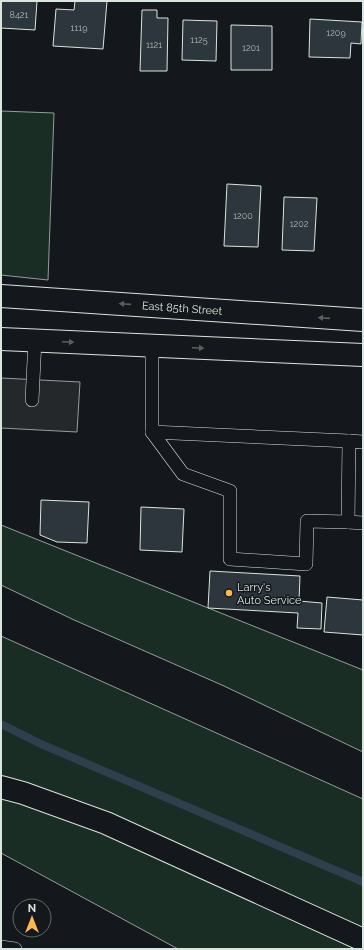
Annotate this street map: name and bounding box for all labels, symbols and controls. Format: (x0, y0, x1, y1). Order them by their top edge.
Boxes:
house number: 8421 (10, 10, 29, 20)
house number: 1119 (71, 23, 87, 33)
house number: 1209 (326, 28, 346, 38)
house number: 1125 (190, 35, 208, 45)
house number: 1121 (146, 40, 162, 50)
house number: 1201 (242, 43, 260, 53)
house number: 1200 (233, 211, 253, 221)
house number: 1202 (290, 219, 309, 229)
street label: East 85th Street (141, 299, 223, 318)
one-way arrow (119, 301, 131, 308)
one-way arrow (318, 314, 330, 321)
one-way arrow (62, 339, 75, 345)
one-way arrow (192, 344, 204, 351)
place label: Larry's Auto Service (237, 581, 302, 607)
marker: Larry's Auto Service (224, 588, 234, 598)
north arrow (12, 898, 52, 938)
text: N (28, 902, 36, 915)

